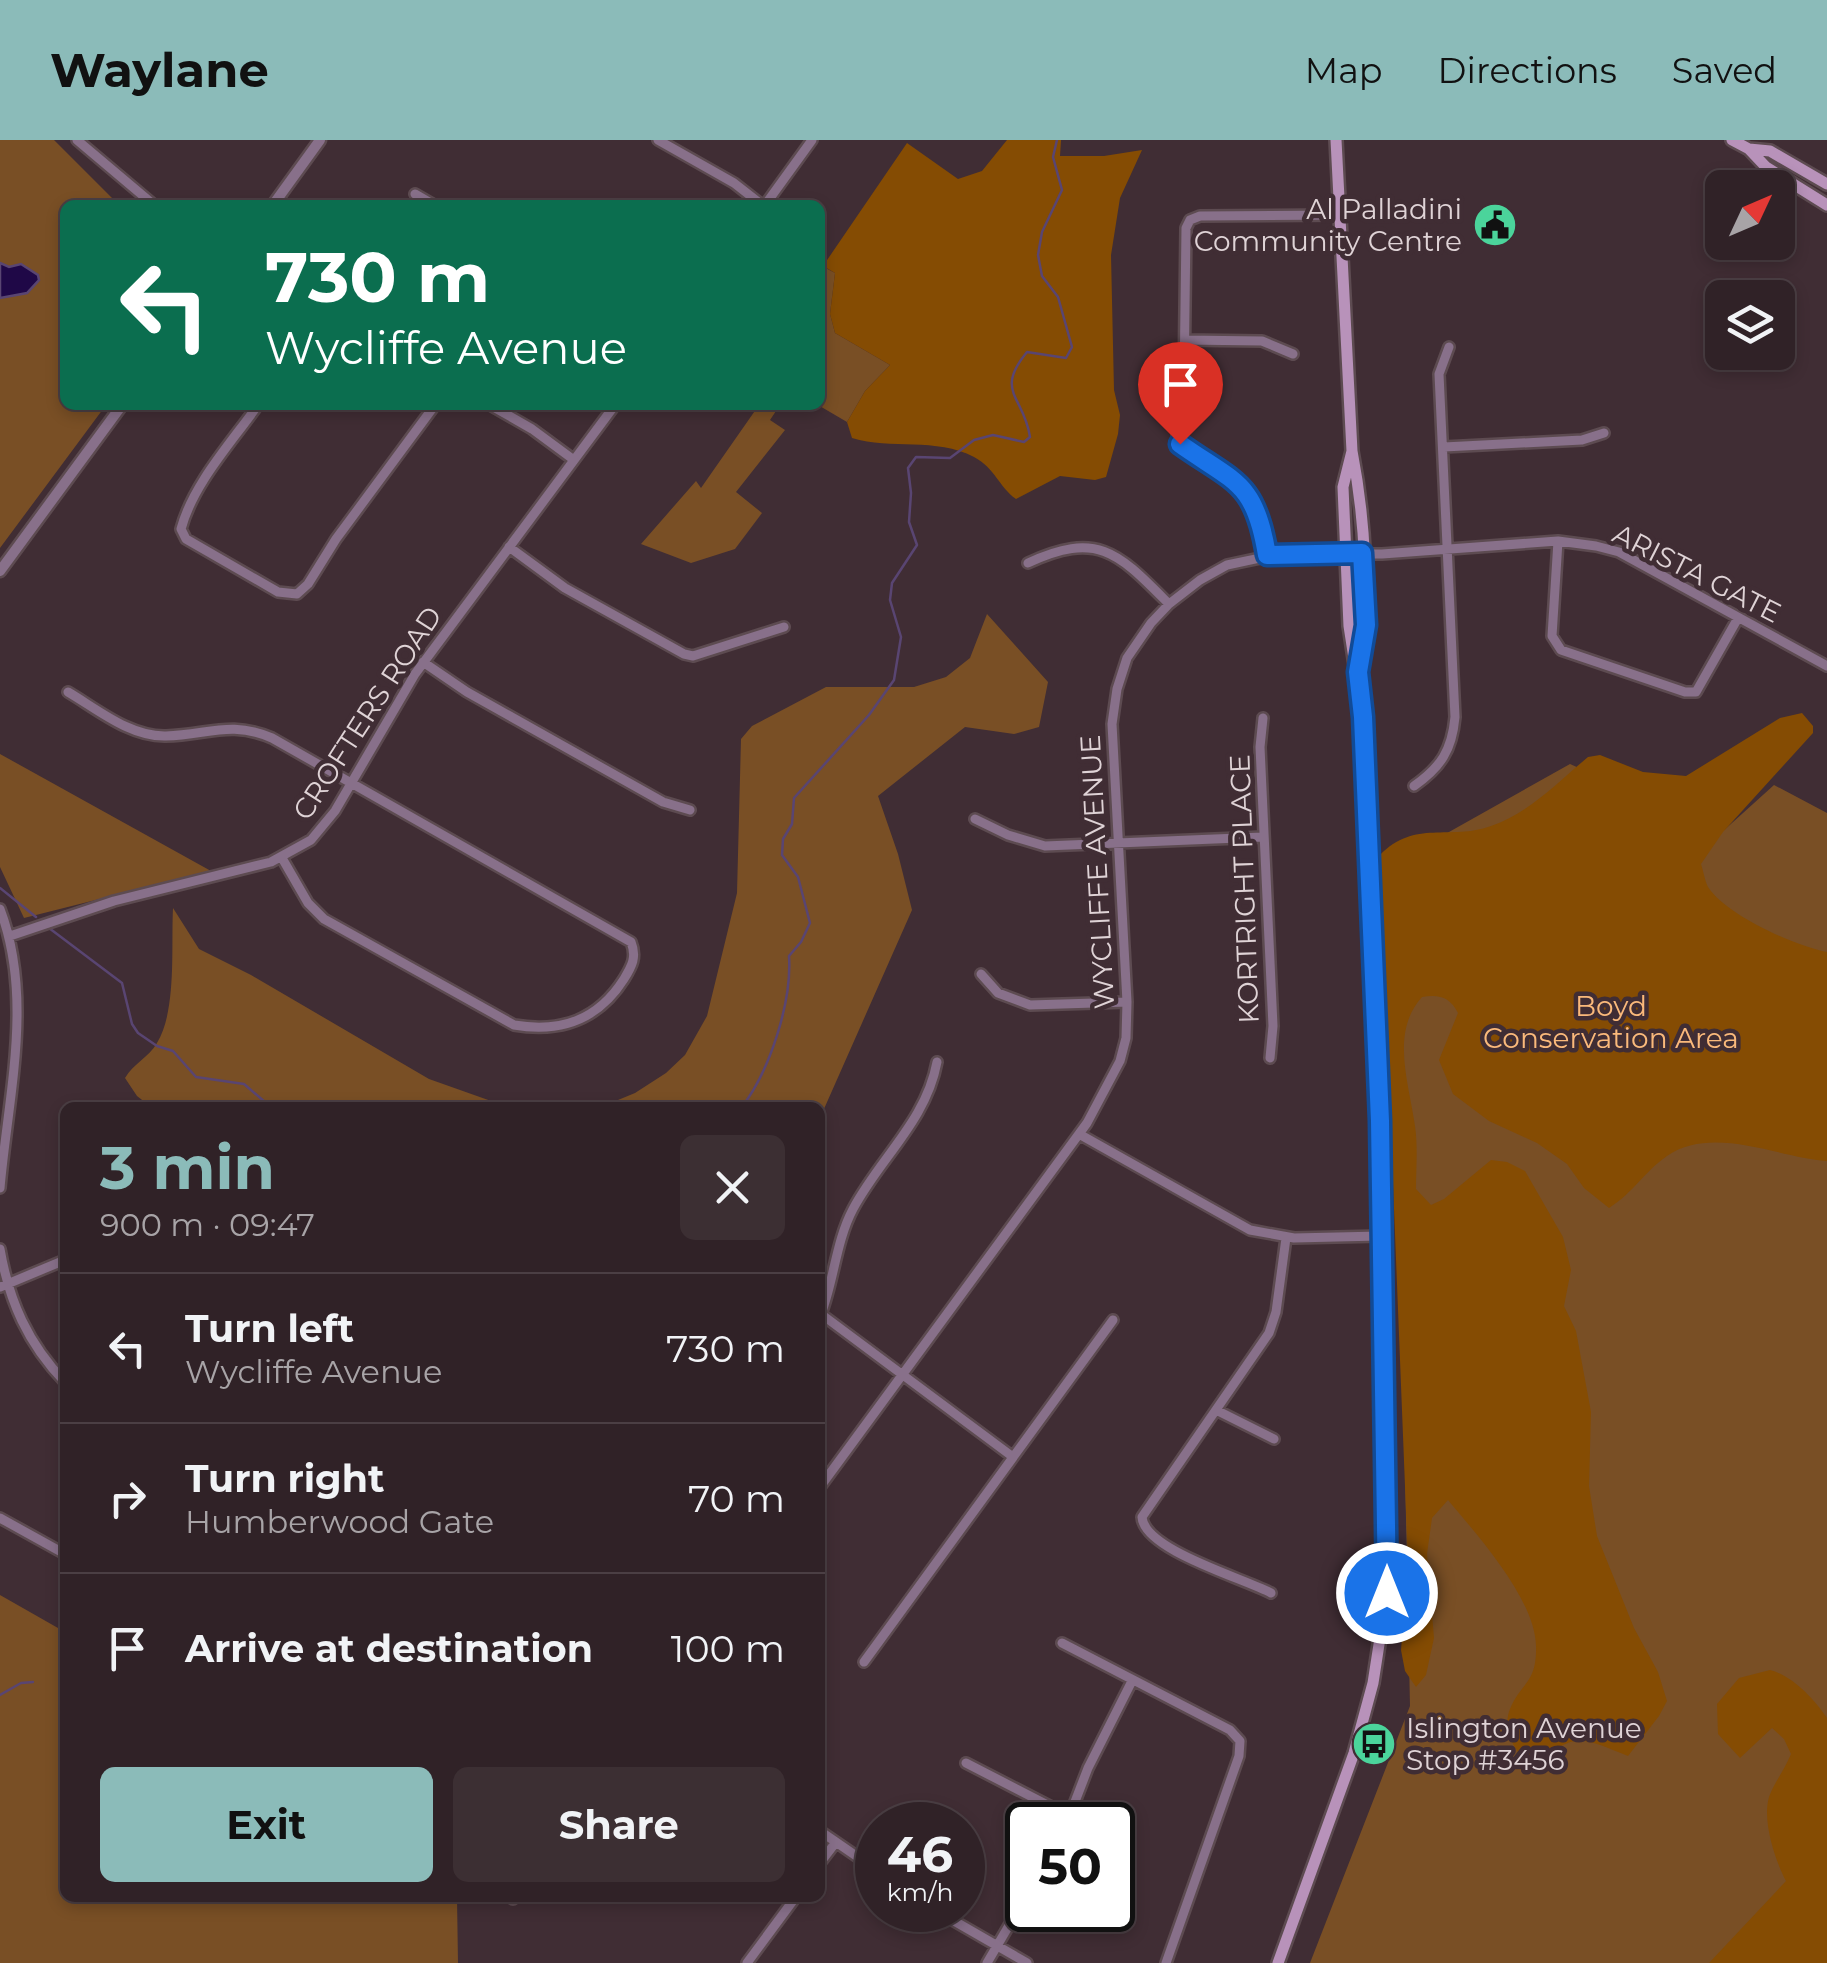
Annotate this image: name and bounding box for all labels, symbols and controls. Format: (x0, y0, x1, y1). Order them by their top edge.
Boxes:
text: Waylane (50, 41, 269, 99)
text: Map (1305, 49, 1383, 92)
text: Directions (1438, 49, 1617, 92)
text: Saved (1672, 49, 1777, 92)
north arrow (1705, 170, 1795, 260)
map controls (1705, 170, 1795, 370)
place label: Al Palladini Community Centre (1194, 192, 1462, 258)
public building icon: Al Palladini Community Centre (1472, 202, 1518, 248)
text: 730 m (265, 234, 490, 320)
icon: left (100, 240, 230, 370)
button: layers (1705, 280, 1795, 370)
text: Wycliffe Avenue (265, 320, 627, 375)
pin (1138, 342, 1223, 445)
icon: arrive (1153, 357, 1208, 412)
street label: ARISTA GATE (1607, 516, 1787, 630)
street label: CROFTERS ROAD (285, 600, 449, 826)
street label: WYCLIFFE AVENUE (1073, 734, 1121, 1010)
street label: KORTRIGHT PLACE (1222, 754, 1266, 1024)
park label: Boyd Conservation Area (1483, 989, 1739, 1055)
text: 3 min (100, 1131, 275, 1204)
button: close (680, 1135, 785, 1240)
text: 900 m · 09:47 (100, 1205, 315, 1244)
text: Turn left (185, 1305, 354, 1352)
icon: left (100, 1321, 155, 1376)
text: 730 m (666, 1325, 785, 1372)
text: Wycliffe Avenue (185, 1352, 442, 1391)
text: Turn right (185, 1455, 384, 1502)
icon: right (100, 1471, 155, 1526)
text: 70 m (688, 1475, 785, 1522)
text: Humberwood Gate (185, 1502, 494, 1541)
position arrow (1335, 1541, 1439, 1645)
icon: arrive (100, 1621, 155, 1676)
text: Arrive at destination (185, 1625, 593, 1672)
text: 100 m (671, 1625, 785, 1672)
place label: Islington Avenue Stop #3456 (1406, 1711, 1642, 1777)
bus stop icon: Islington Avenue Stop #3456 (1351, 1721, 1397, 1767)
button: Exit (100, 1767, 433, 1882)
button: Share (453, 1767, 785, 1882)
speed limit sign: 50 (1005, 1802, 1135, 1932)
text: 46 (887, 1824, 953, 1885)
text: km/h (887, 1877, 953, 1907)

